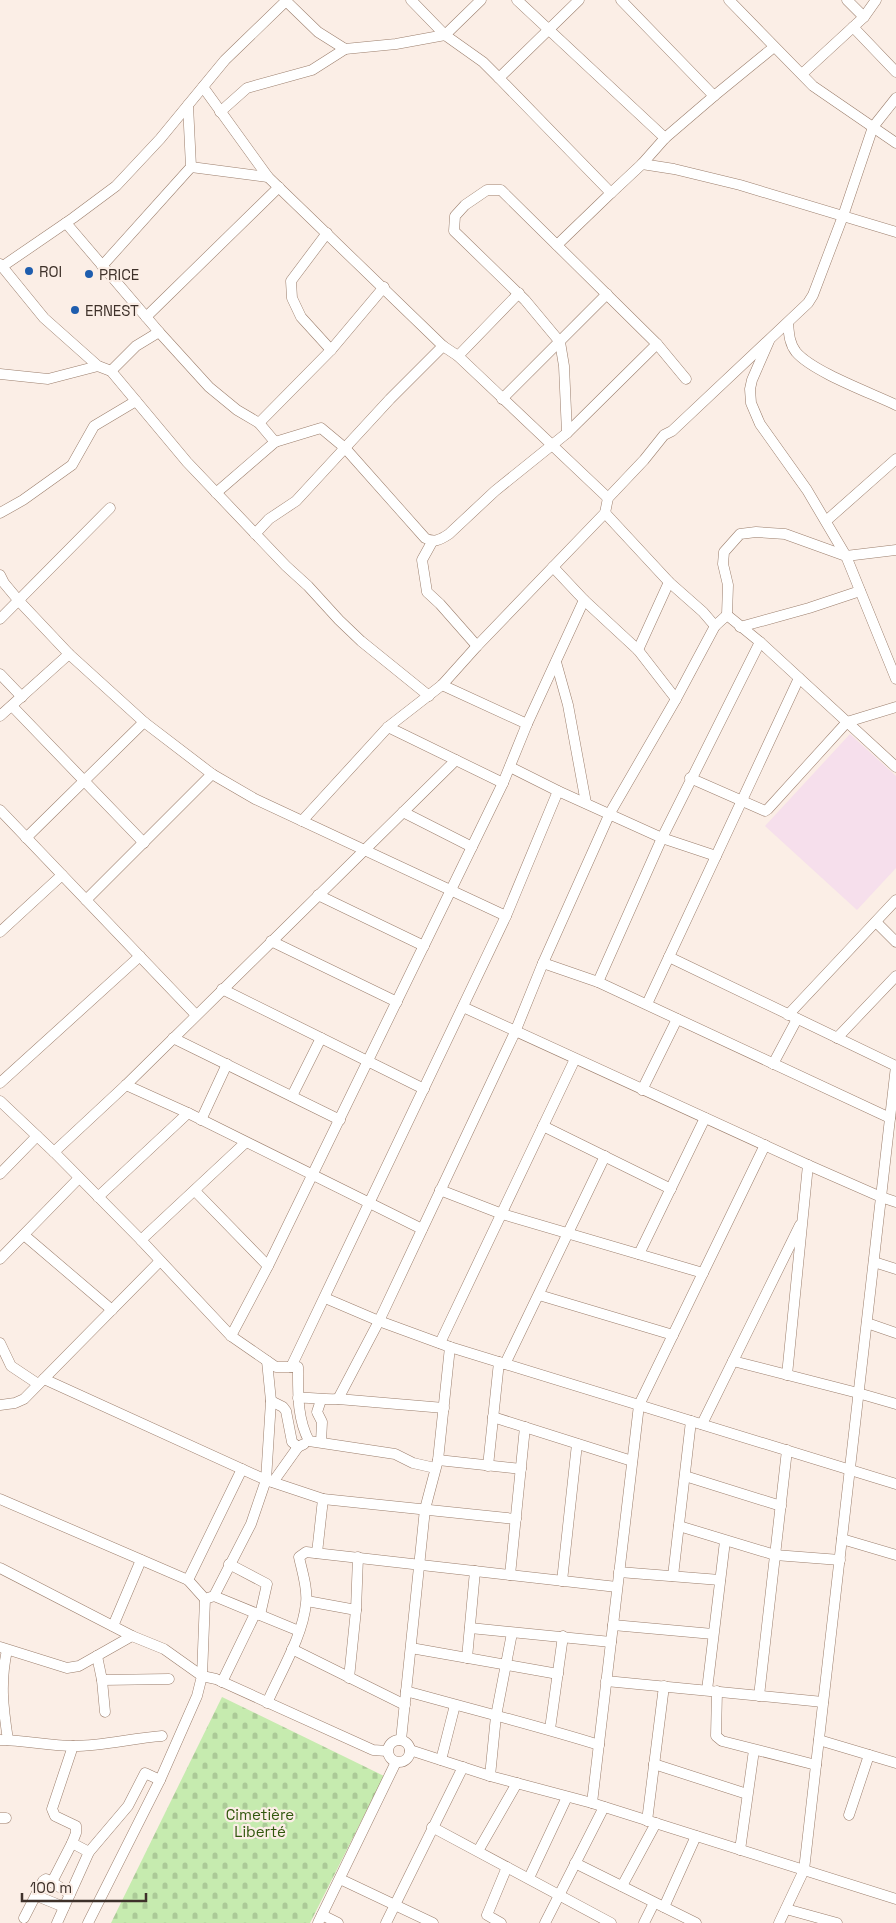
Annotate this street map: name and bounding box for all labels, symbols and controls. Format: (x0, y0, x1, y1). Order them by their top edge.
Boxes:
place label: ROI (39, 262, 62, 281)
marker: ROI (23, 265, 35, 277)
place label: PRICE (99, 265, 139, 284)
marker: PRICE (83, 268, 95, 280)
place label: ERNEST (85, 301, 139, 320)
marker: ERNEST (69, 304, 81, 316)
park label: Cimetière Liberté (226, 1805, 294, 1841)
scale bar (22, 1870, 146, 1902)
text: 100 m (30, 1878, 72, 1897)

